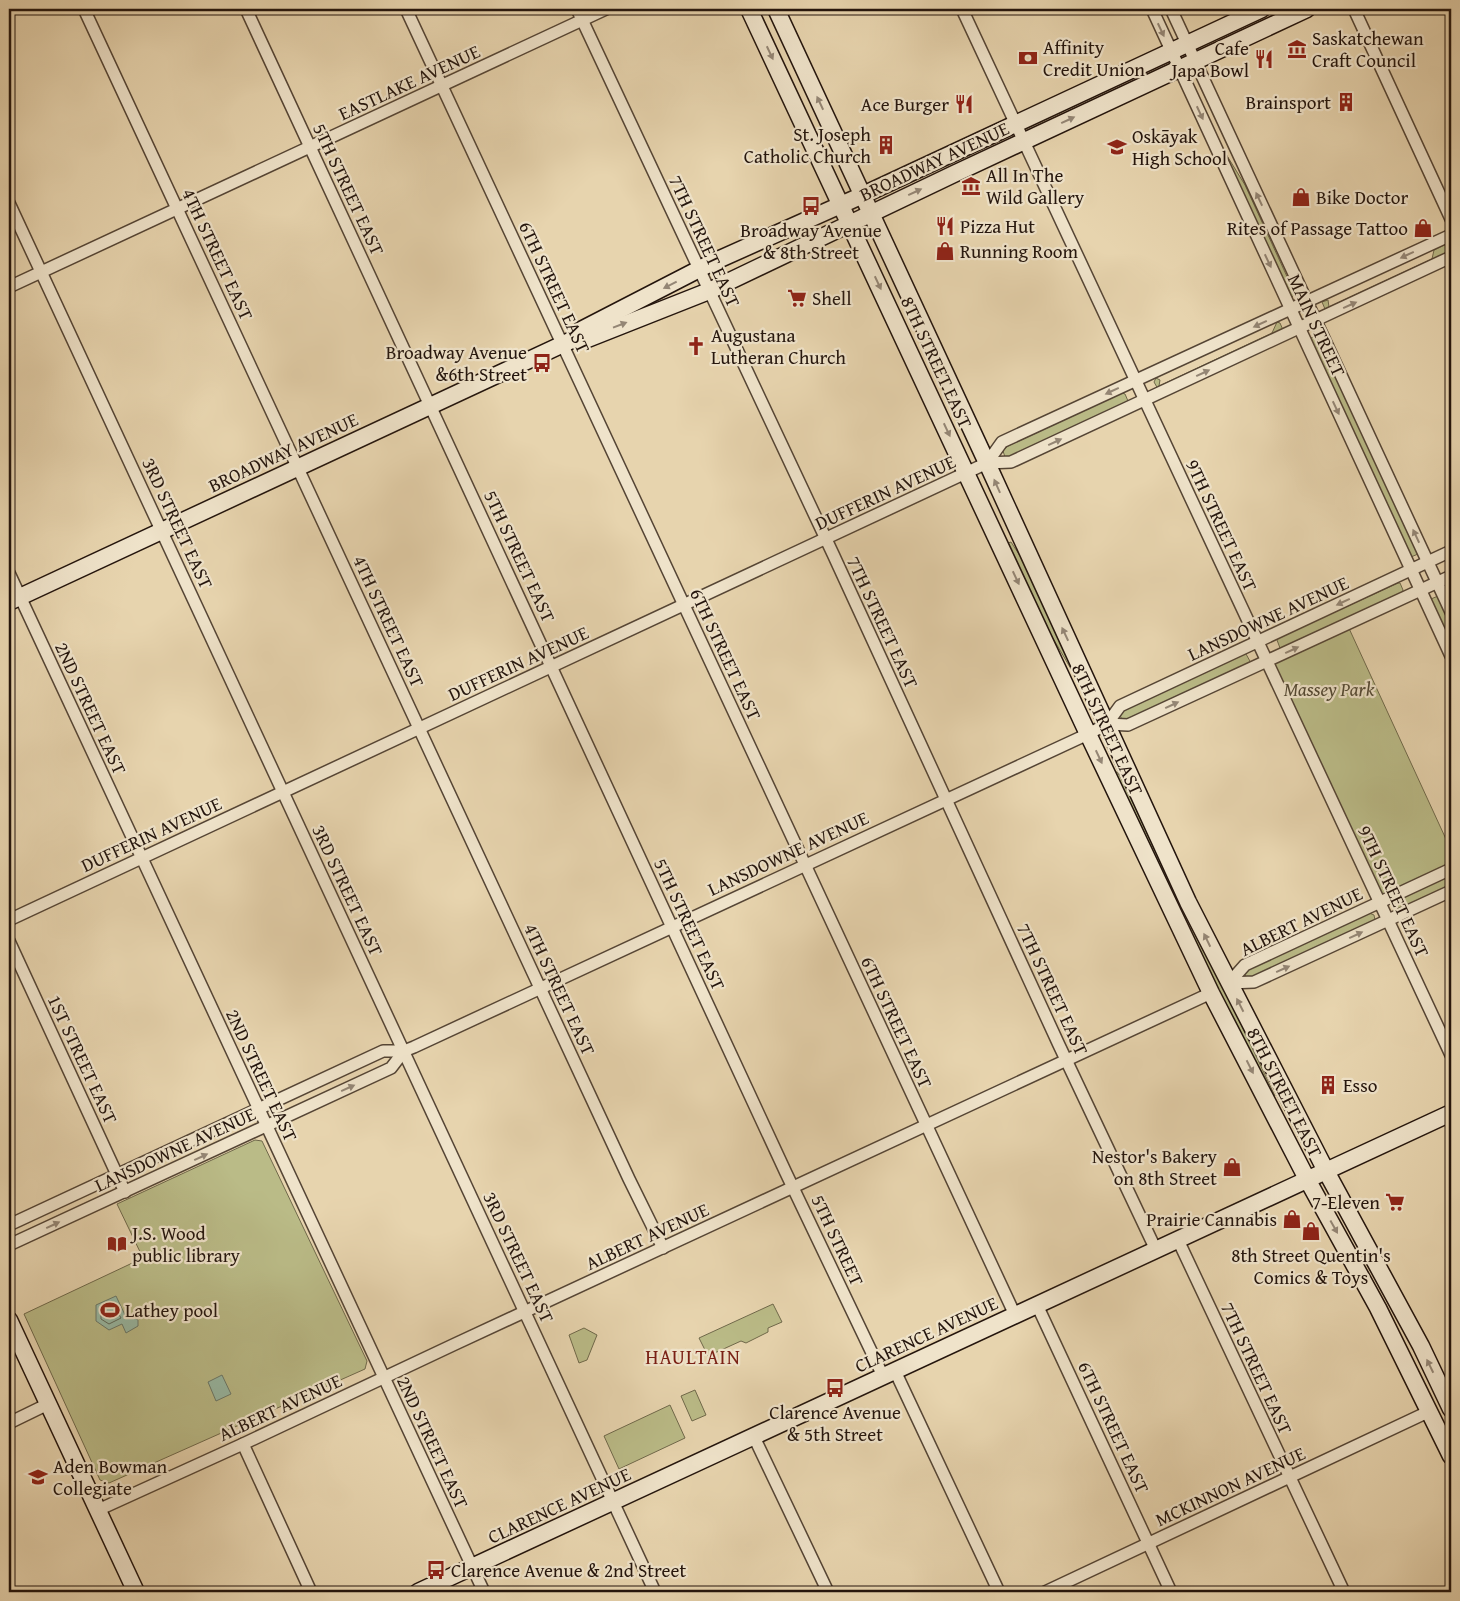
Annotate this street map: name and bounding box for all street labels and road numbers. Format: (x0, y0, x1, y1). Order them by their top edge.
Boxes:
street label: EASTLAKE AVENUE (334, 37, 485, 127)
street label: BROADWAY AVENUE (855, 114, 1014, 208)
street label: 5TH STREET EAST (306, 118, 392, 260)
street label: 7TH STREET EAST (662, 170, 748, 312)
street label: 4TH STREET EAST (175, 183, 261, 325)
street label: 6TH STREET EAST (512, 216, 598, 358)
street label: MAIN STREET (1281, 269, 1353, 381)
street label: 8TH STREET EAST (894, 291, 980, 433)
street label: BROADWAY AVENUE (204, 405, 363, 499)
street label: DUFFERIN AVENUE (810, 447, 960, 537)
street label: 3RD STREET EAST (135, 453, 221, 593)
street label: 9TH STREET EAST (1179, 454, 1265, 596)
street label: 5TH STREET EAST (477, 485, 563, 627)
street label: 4TH STREET EAST (346, 550, 432, 692)
street label: 7TH STREET EAST (840, 551, 926, 693)
street label: LANSDOWNE AVENUE (1183, 568, 1353, 668)
street label: 6TH STREET EAST (683, 583, 769, 725)
street label: DUFFERIN AVENUE (443, 618, 593, 708)
street label: 2ND STREET EAST (48, 637, 134, 779)
street label: 8TH STREET EAST (1065, 658, 1151, 800)
street label: DUFFERIN AVENUE (76, 789, 226, 879)
street label: LANSDOWNE AVENUE (703, 803, 873, 903)
street label: 3RD STREET EAST (305, 820, 391, 960)
street label: 9TH STREET EAST (1351, 820, 1437, 962)
street label: 5TH STREET EAST (647, 853, 733, 995)
street label: ALBERT AVENUE (1235, 879, 1367, 963)
street label: 4TH STREET EAST (517, 918, 603, 1060)
street label: 7TH STREET EAST (1010, 918, 1096, 1060)
street label: 6TH STREET EAST (854, 951, 940, 1093)
street label: 1ST STREET EAST (41, 990, 125, 1128)
street label: 2ND STREET EAST (219, 1004, 305, 1146)
street label: 8TH STREET EAST (1240, 1022, 1330, 1162)
street label: LANSDOWNE AVENUE (90, 1099, 260, 1199)
street label: 3RD STREET EAST (476, 1187, 562, 1327)
street label: 5TH STREET (805, 1190, 871, 1290)
street label: ALBERT AVENUE (581, 1195, 714, 1277)
street label: CLARENCE AVENUE (850, 1288, 1002, 1379)
street label: 7TH STREET EAST (1214, 1297, 1300, 1439)
street label: 6TH STREET EAST (1071, 1356, 1157, 1498)
street label: ALBERT AVENUE (214, 1366, 347, 1448)
street label: 2ND STREET EAST (390, 1371, 476, 1513)
street label: MCKINNON AVENUE (1150, 1439, 1310, 1533)
street label: CLARENCE AVENUE (483, 1459, 635, 1550)

